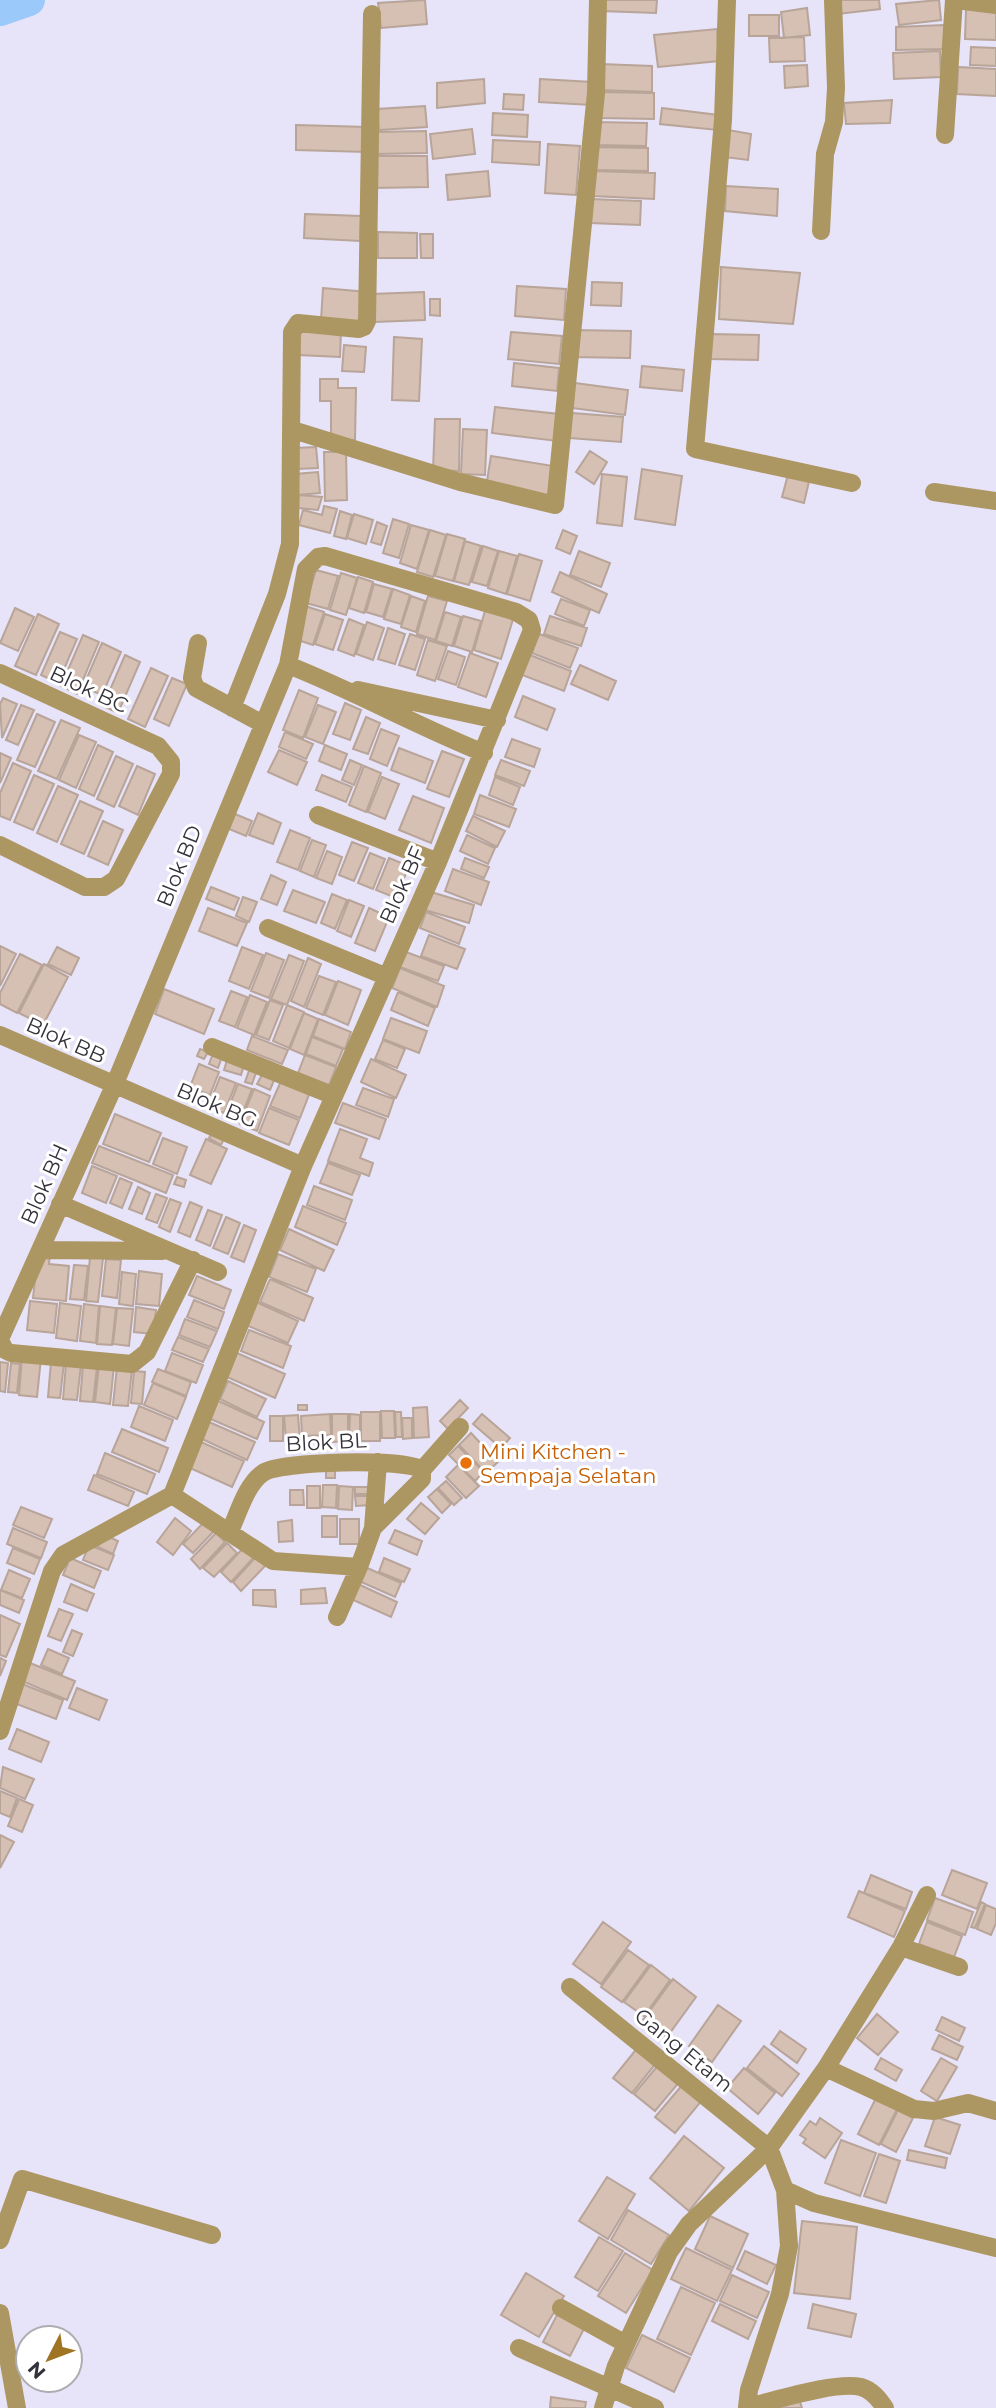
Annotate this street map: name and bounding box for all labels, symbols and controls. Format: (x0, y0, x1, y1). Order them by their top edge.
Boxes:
street label: Blok BC (46, 660, 132, 718)
street label: Blok BD (151, 821, 207, 911)
street label: Blok BF (374, 843, 430, 927)
street label: Blok BB (22, 1011, 110, 1069)
street label: Blok BG (173, 1077, 261, 1133)
street label: Blok BH (15, 1140, 73, 1228)
street label: Blok BL (285, 1427, 368, 1457)
place label: Mini Kitchen - Sempaja Selatan (480, 1439, 656, 1488)
marker: Mini Kitchen - Sempaja Selatan (458, 1455, 474, 1471)
street label: Gang Etam (630, 2003, 738, 2097)
north arrow (14, 2324, 84, 2394)
text: N (23, 2357, 50, 2383)

